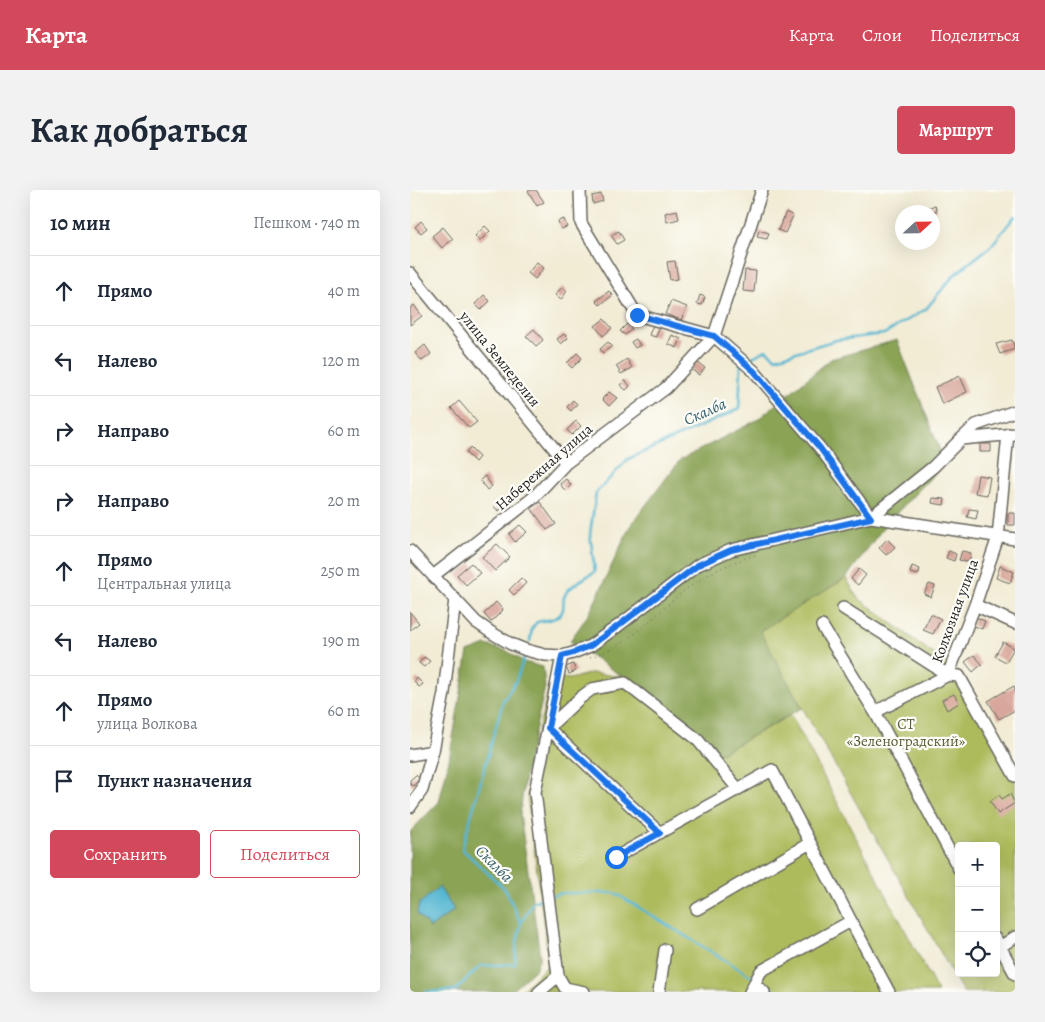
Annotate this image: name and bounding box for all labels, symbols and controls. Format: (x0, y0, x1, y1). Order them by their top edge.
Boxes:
text: Карта (25, 19, 87, 51)
text: Карта (789, 23, 834, 47)
text: Слои (862, 23, 902, 47)
text: Поделиться (930, 23, 1020, 47)
text: Как добраться (30, 106, 248, 154)
button: Маршрут (897, 106, 1015, 154)
north arrow (895, 205, 940, 250)
text: 10 мин (50, 209, 111, 237)
text: Пешком · 740 m (253, 212, 360, 234)
icon: ahead (50, 277, 78, 305)
text: Прямо (97, 278, 152, 304)
text: 40 m (328, 280, 360, 302)
route end (626, 304, 649, 327)
street label: улица Земледелия (454, 306, 545, 411)
icon: left (50, 347, 78, 375)
text: Налево (97, 348, 157, 374)
text: 120 m (322, 350, 360, 372)
water label: Скалба (680, 393, 730, 431)
icon: right (50, 417, 78, 445)
text: Направо (97, 418, 169, 444)
street label: Набережная улица (491, 419, 597, 515)
text: 60 m (328, 420, 360, 442)
icon: right (50, 487, 78, 515)
text: Направо (97, 488, 169, 514)
text: 20 m (327, 490, 360, 512)
text: Прямо (97, 547, 152, 573)
street label: Колхозная улица (927, 556, 983, 666)
icon: ahead (50, 557, 78, 585)
text: 250 m (321, 560, 360, 582)
text: Центральная улица (97, 573, 231, 595)
icon: left (50, 627, 78, 655)
text: Налево (97, 628, 157, 654)
text: 190 m (322, 630, 360, 652)
text: Прямо (97, 687, 152, 713)
icon: ahead (50, 697, 78, 725)
text: 60 m (328, 700, 360, 722)
text: улица Волкова (97, 713, 198, 735)
park label: СТ «Зеленоградский» (847, 714, 966, 751)
icon: arrive (50, 767, 78, 795)
text: Пункт назначения (97, 768, 252, 794)
button: Сохранить (50, 830, 200, 878)
button: Поделиться (210, 830, 360, 878)
water label: Скалба (470, 840, 518, 888)
map controls (955, 842, 1000, 977)
button: + (955, 842, 1000, 887)
route start (605, 846, 628, 869)
button: − (955, 887, 1000, 932)
button: locate (955, 932, 1000, 977)

